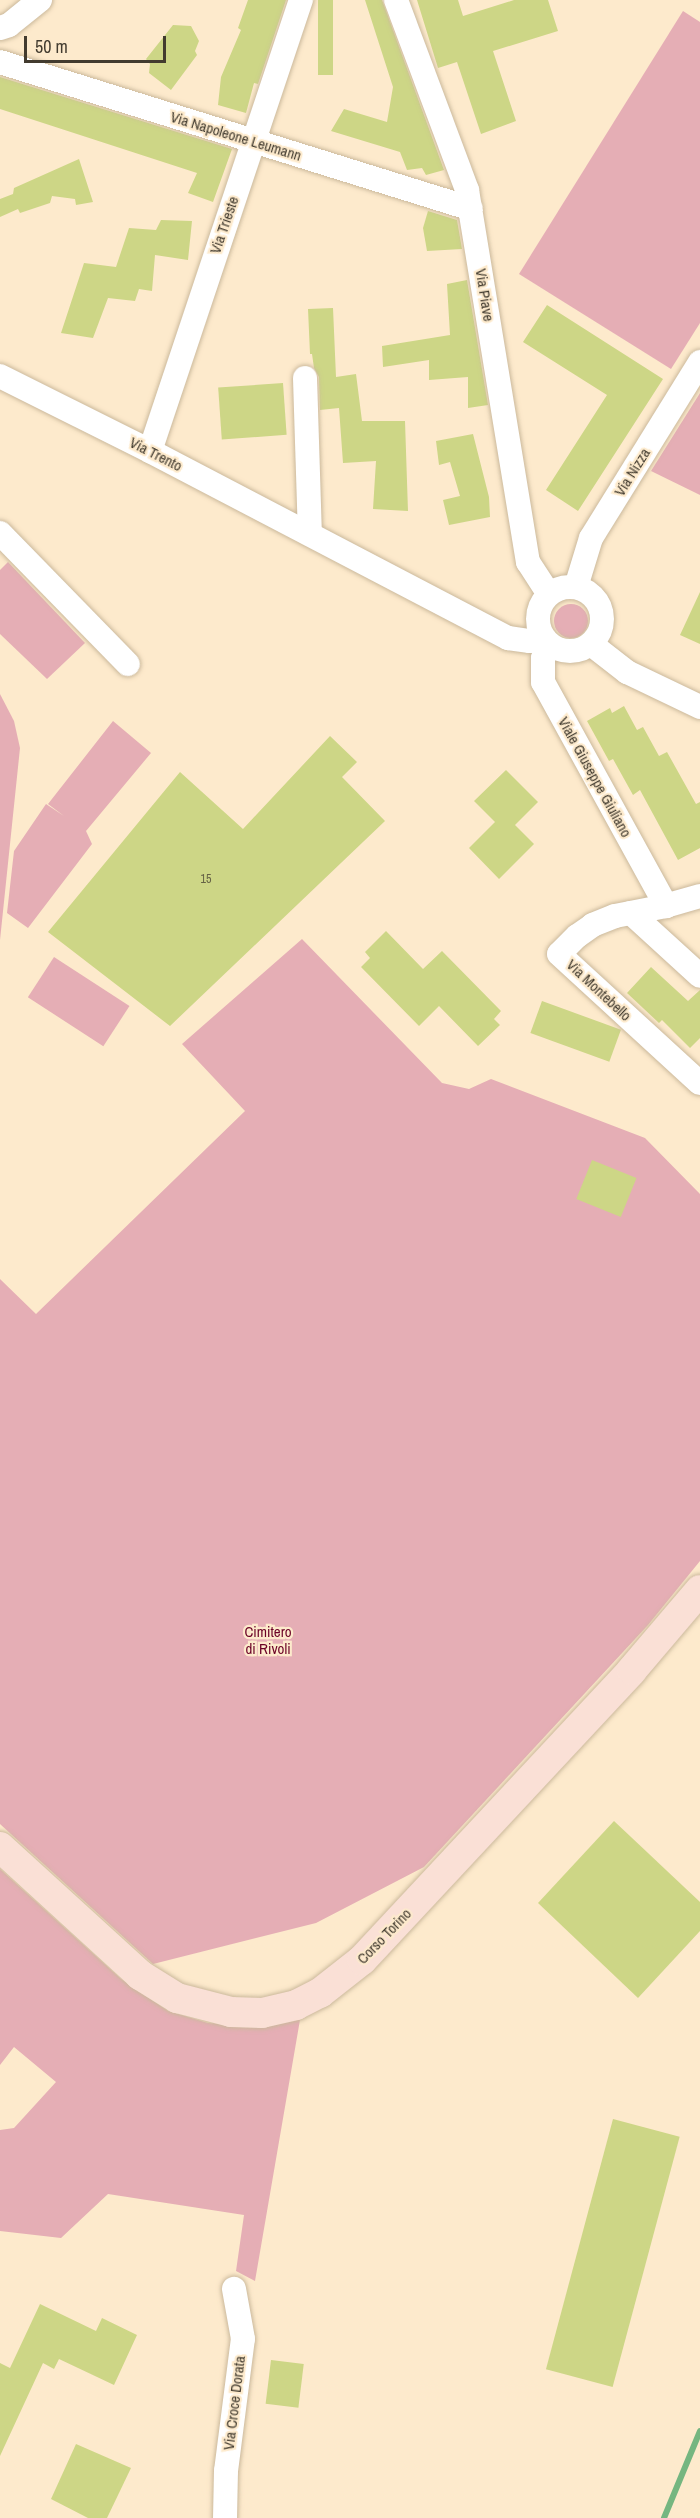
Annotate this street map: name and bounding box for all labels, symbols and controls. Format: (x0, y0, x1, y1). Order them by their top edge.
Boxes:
scale bar (27, 24, 170, 62)
text: 50 m (35, 34, 68, 59)
street label: Via Napoleone Leumann (168, 108, 304, 164)
street label: Via Trieste (206, 194, 242, 256)
street label: Via Piave (472, 267, 498, 323)
street label: Via Trento (127, 433, 185, 475)
street label: Via Nizza (610, 445, 654, 499)
street label: Viale Giuseppe Giuliano (555, 714, 635, 840)
house number: 15 (201, 873, 211, 887)
street label: Via Montebello (563, 956, 635, 1024)
park label: Cimitero di Rivoli (244, 1622, 292, 1657)
street label: Corso Torino (353, 1904, 415, 1968)
street label: Via Croce Dorata (219, 2355, 249, 2451)

